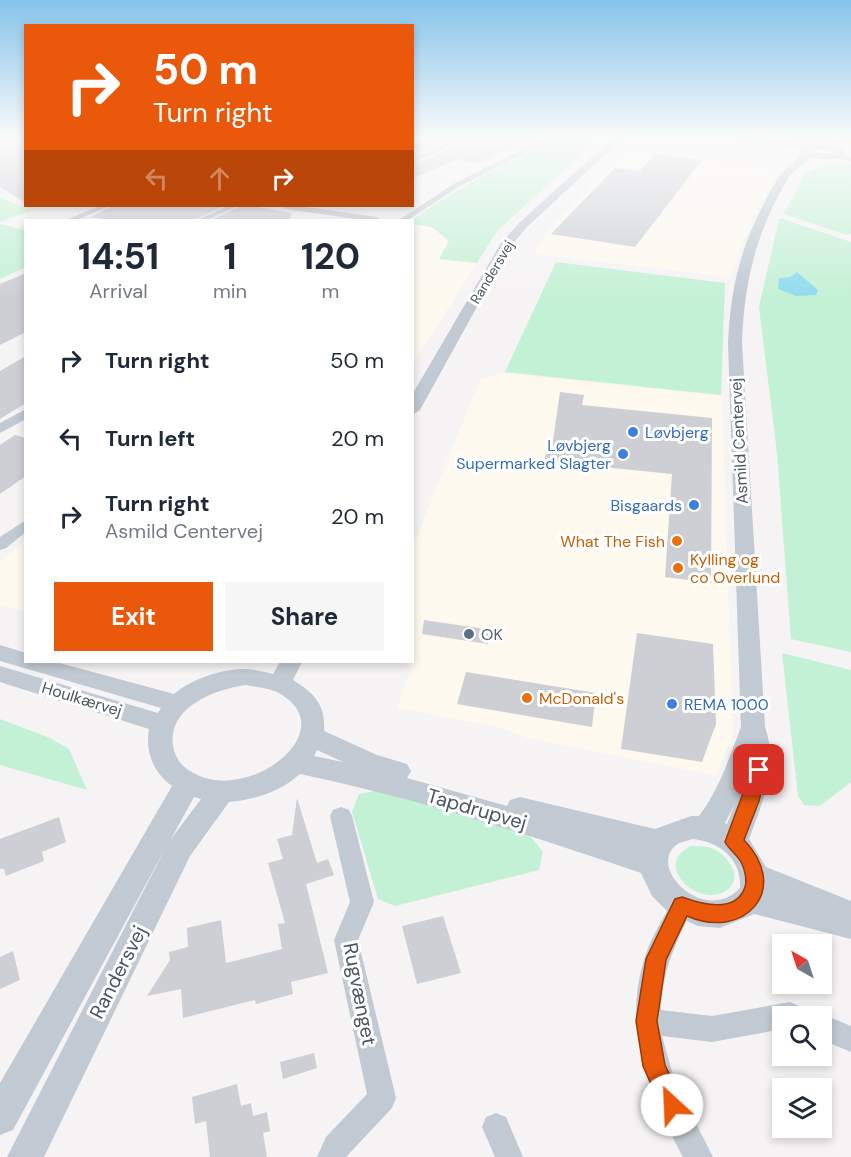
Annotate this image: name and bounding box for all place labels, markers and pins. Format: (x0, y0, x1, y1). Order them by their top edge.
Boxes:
place label: Løvbjerg (645, 422, 709, 443)
marker: Løvbjerg (626, 425, 640, 439)
place label: Løvbjerg Supermarked Slagter (456, 435, 611, 474)
marker: Løvbjerg Supermarked Slagter (616, 447, 630, 461)
place label: Bisgaards (610, 495, 682, 516)
marker: Bisgaards (687, 498, 701, 512)
place label: What The Fish (560, 531, 665, 552)
marker: What The Fish (670, 534, 684, 548)
place label: Kylling og co Overlund (690, 549, 780, 588)
marker: Kylling og co Overlund (671, 561, 685, 575)
place label: OK (481, 624, 503, 645)
marker: OK (462, 627, 476, 641)
place label: McDonald's (539, 688, 624, 709)
marker: McDonald's (520, 691, 534, 705)
place label: REMA 1000 (684, 694, 769, 715)
marker: REMA 1000 (665, 697, 679, 711)
pin (733, 744, 784, 795)

